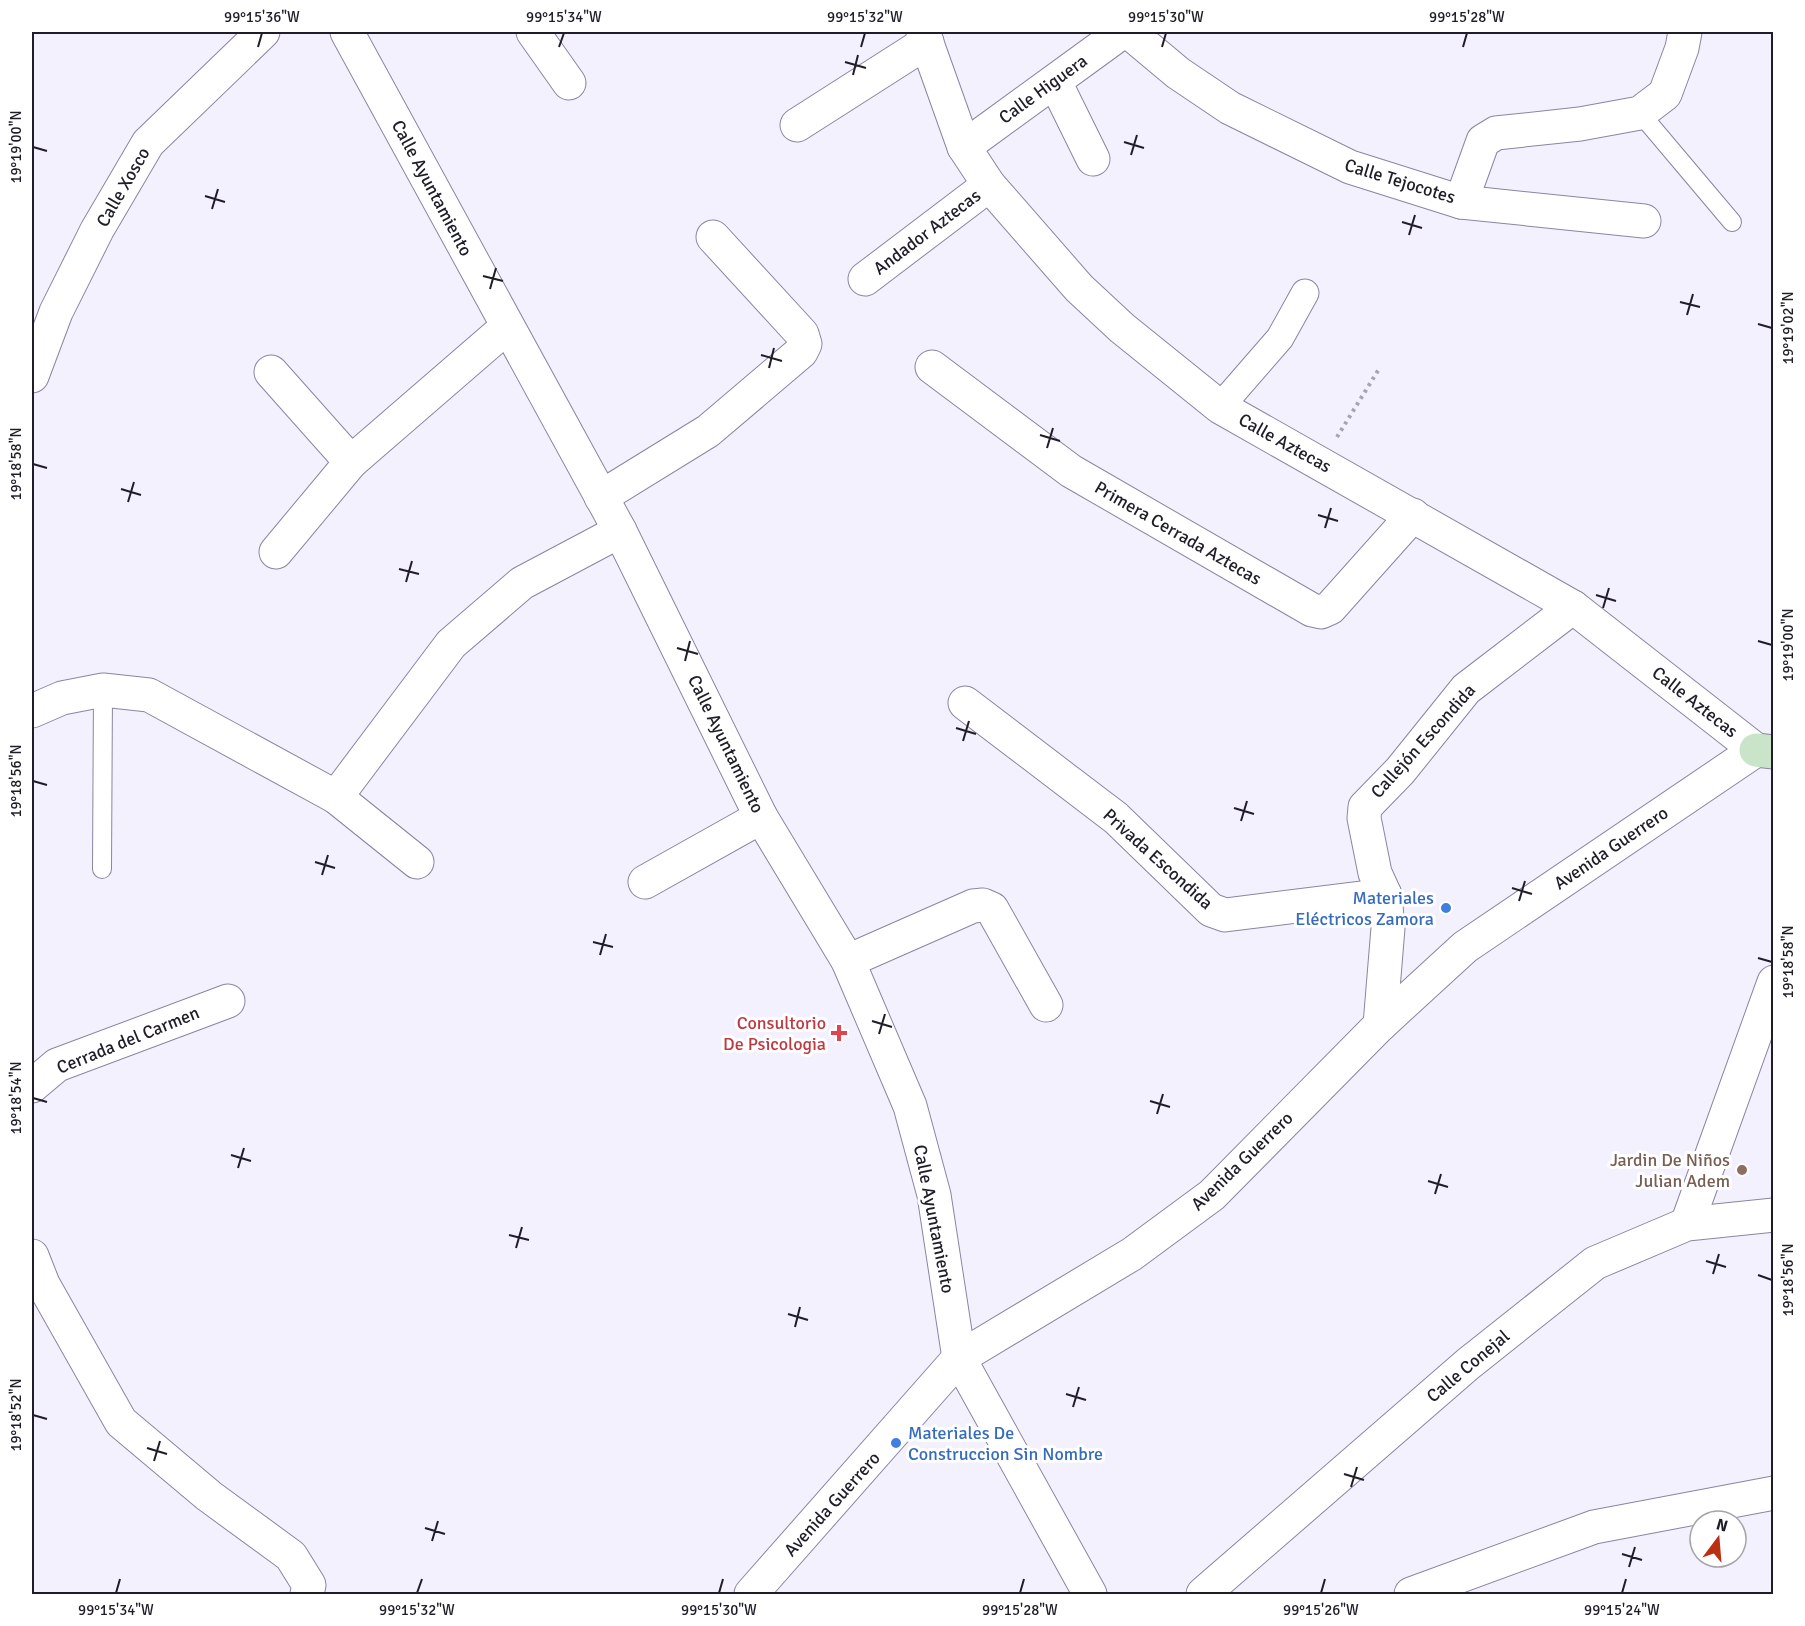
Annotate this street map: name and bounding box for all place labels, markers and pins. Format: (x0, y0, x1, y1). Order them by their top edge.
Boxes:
place label: Materiales Eléctricos Zamora (1295, 887, 1434, 930)
marker: Materiales Eléctricos Zamora (1439, 901, 1453, 915)
place label: Consultorio De Psicologia (723, 1012, 826, 1055)
marker: Consultorio De Psicologia (830, 1024, 848, 1042)
place label: Jardin De Niños Julian Adem (1610, 1149, 1730, 1192)
marker: Jardin De Niños Julian Adem (1735, 1163, 1749, 1177)
place label: Materiales De Construccion Sin Nombre (908, 1422, 1103, 1465)
marker: Materiales De Construccion Sin Nombre (889, 1436, 903, 1450)

